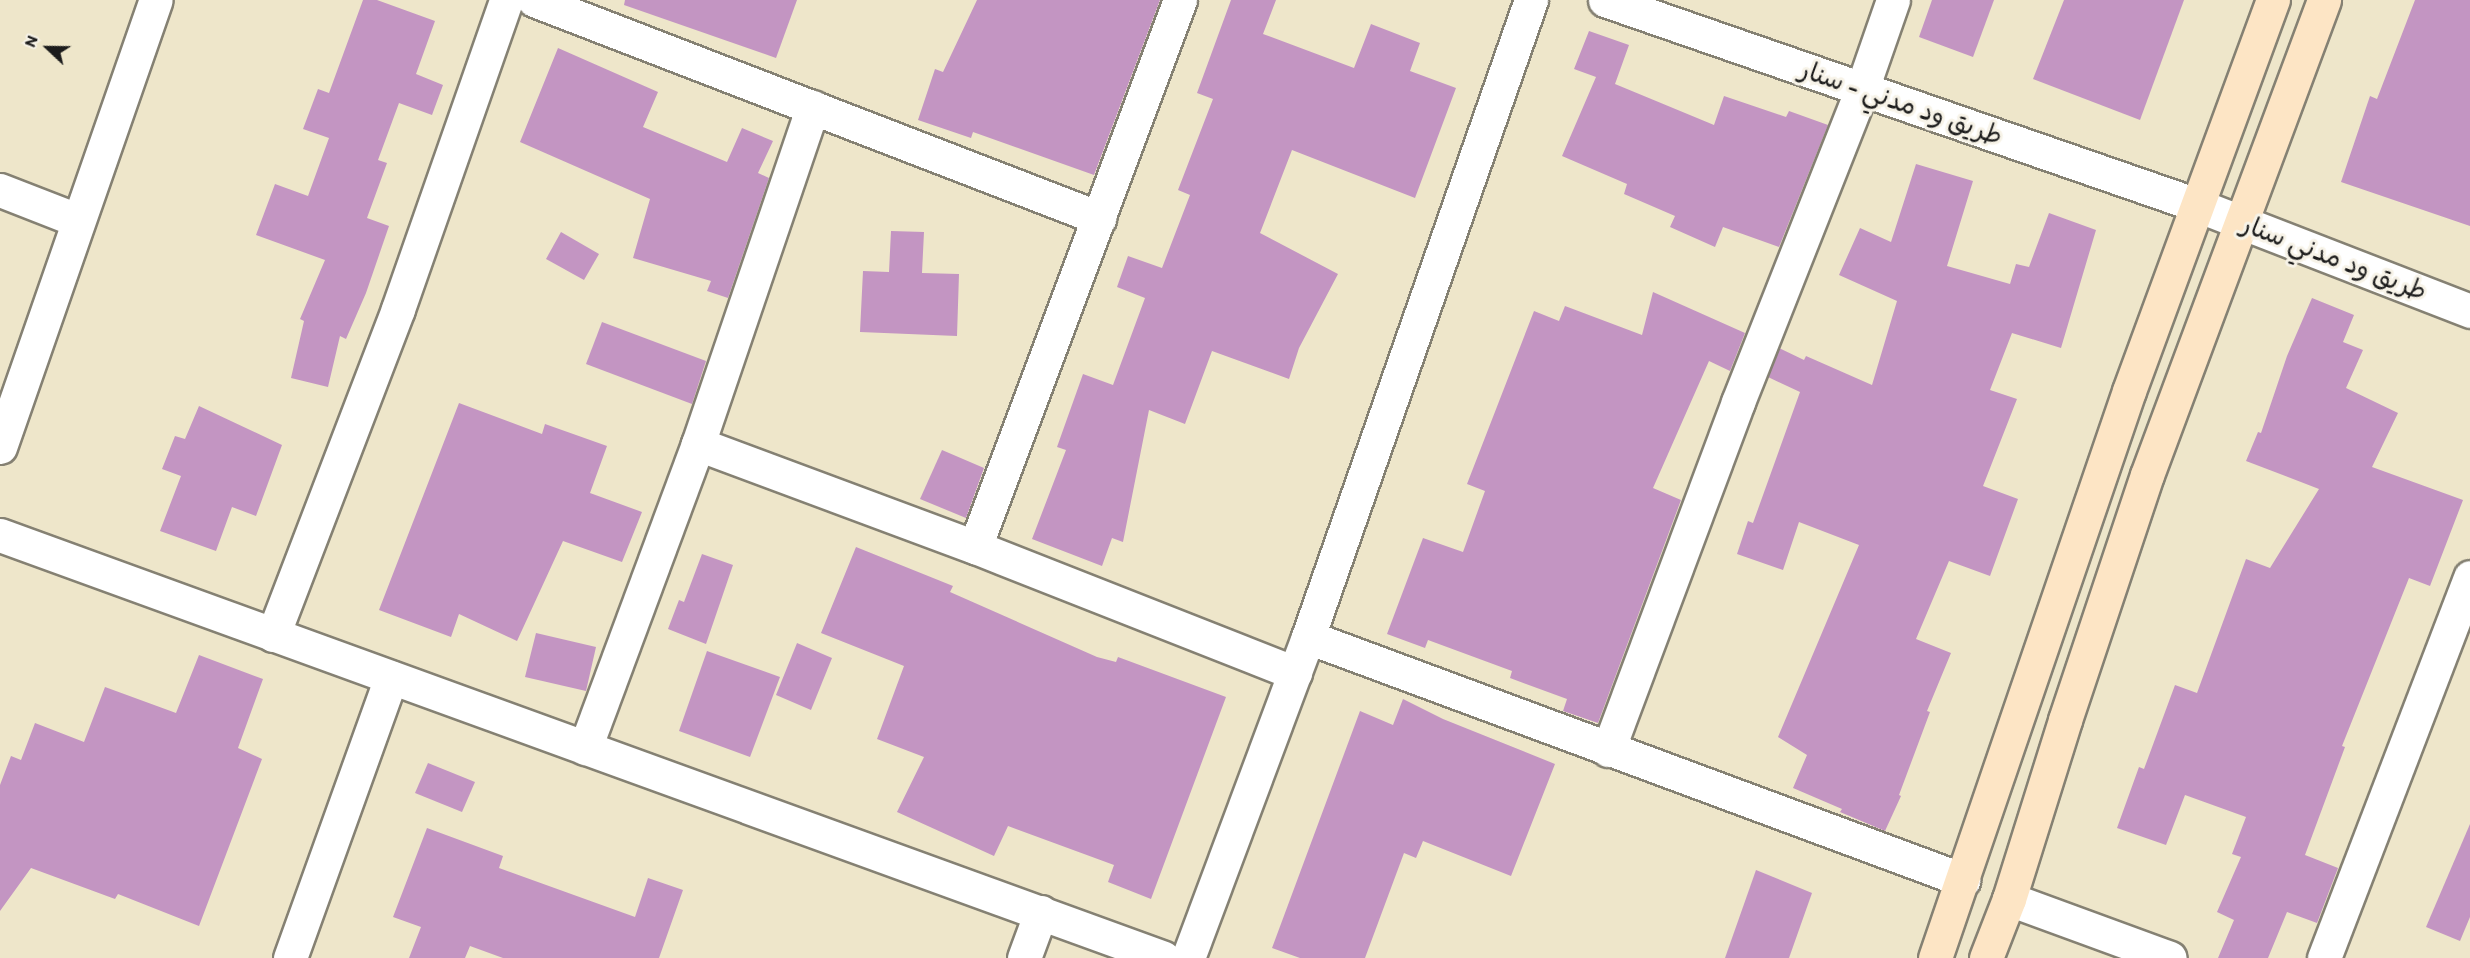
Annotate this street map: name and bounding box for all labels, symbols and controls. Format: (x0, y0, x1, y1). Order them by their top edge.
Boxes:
north arrow (18, 18, 78, 78)
text: N (20, 32, 42, 50)
street label: طريق ود مدني - سنار (1796, 54, 2006, 152)
street label: طريق ود مدني سنار (2237, 208, 2431, 308)

